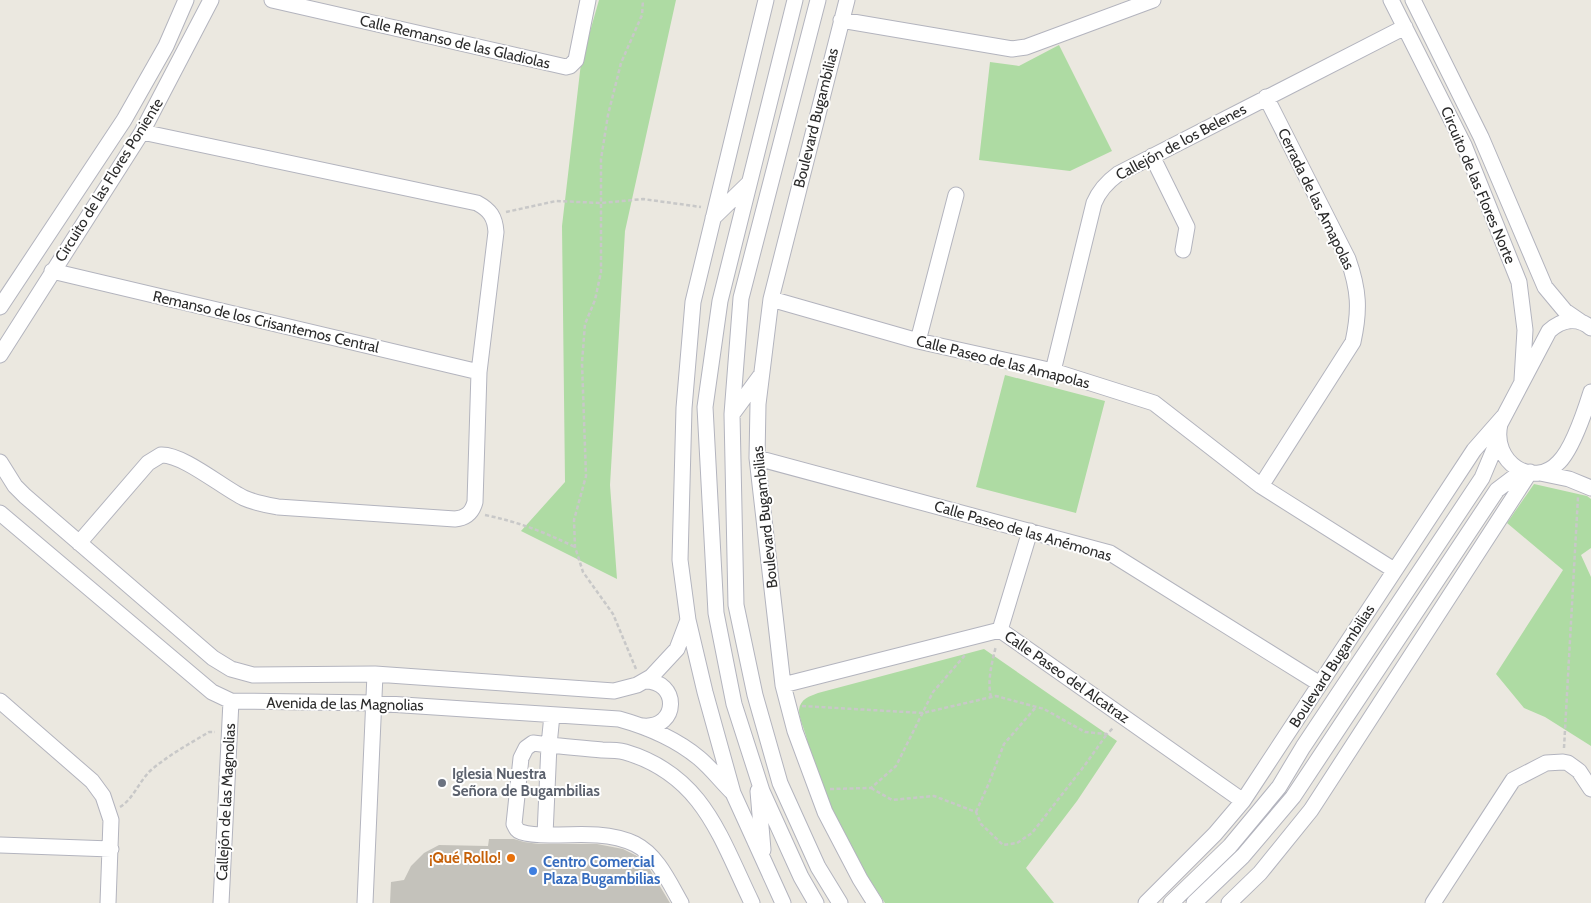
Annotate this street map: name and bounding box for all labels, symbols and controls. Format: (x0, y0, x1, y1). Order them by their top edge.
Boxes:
street label: Calle Remanso de las Gladiolas (358, 11, 552, 73)
street label: Boulevard Bugambilias (790, 46, 842, 190)
street label: Circuito de las Flores Poniente (51, 94, 167, 265)
street label: Callejón de los Belenes (1113, 100, 1249, 184)
street label: Circuito de las Flores Norte (1437, 104, 1519, 267)
street label: Cerrada de las Amapolas (1274, 125, 1358, 273)
street label: Remanso de los Crisantemos Central (151, 287, 381, 357)
street label: Calle Paseo de las Amapolas (914, 332, 1092, 392)
street label: Boulevard Bugambilias (749, 445, 781, 589)
street label: Calle Paseo de las Anémonas (932, 497, 1114, 565)
street label: Boulevard Bugambilias (1285, 601, 1379, 731)
street label: Calle Paseo del Alcatraz (1001, 627, 1133, 727)
street label: Avenida de las Magnolias (266, 694, 424, 714)
street label: Callejón de las Magnolias (213, 723, 239, 881)
place label: Iglesia Nuestra Señora de Bugambilias (452, 765, 600, 800)
marker: Iglesia Nuestra Señora de Bugambilias (436, 777, 448, 789)
place label: ¡Qué Rollo! (429, 849, 501, 867)
marker: ¡Qué Rollo! (505, 852, 517, 864)
place label: Centro Comercial Plaza Bugambilias (543, 853, 660, 888)
marker: Centro Comercial Plaza Bugambilias (527, 865, 539, 877)

